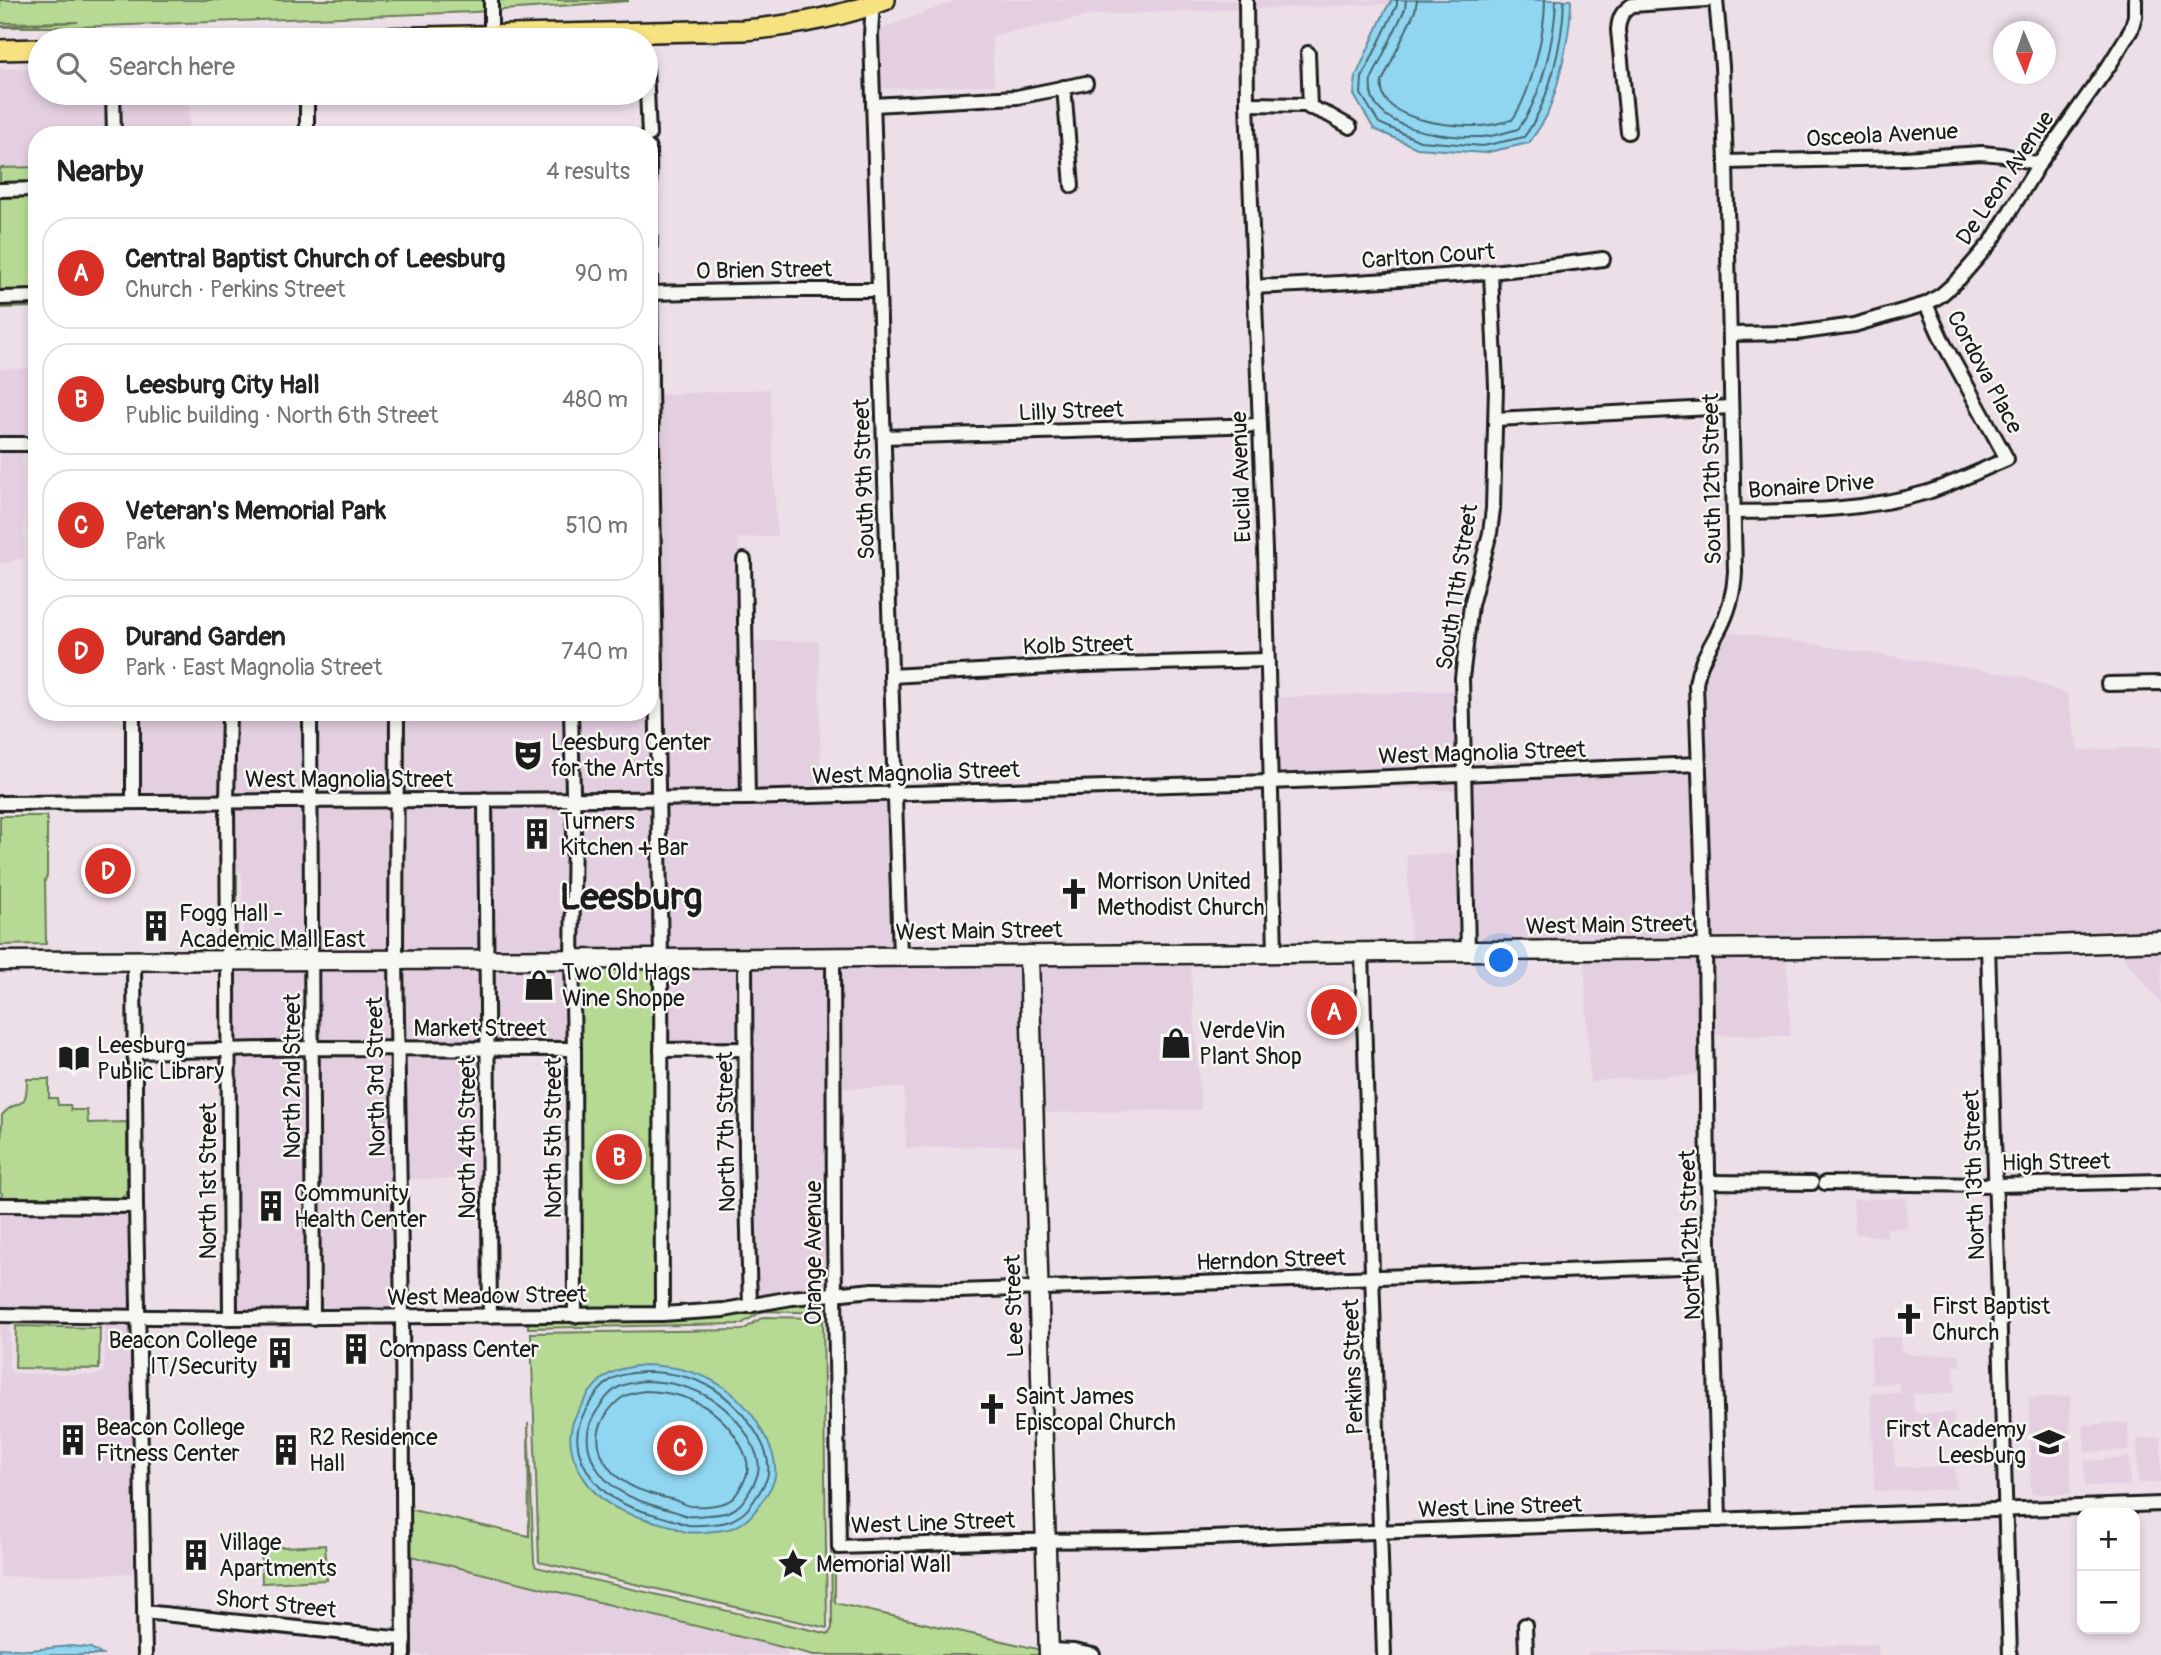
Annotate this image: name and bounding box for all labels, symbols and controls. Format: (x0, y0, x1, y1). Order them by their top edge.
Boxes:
north arrow (1993, 21, 2056, 84)
search box (28, 28, 658, 105)
icon: search (52, 48, 90, 86)
text: Search here (108, 51, 235, 83)
street label: De Leon Avenue (1949, 105, 2061, 251)
street label: Osceola Avenue (1805, 117, 1959, 153)
text: Nearby (56, 153, 143, 190)
text: 4 results (546, 157, 630, 186)
street label: Carlton Court (1360, 237, 1496, 275)
text: Central Baptist Church of Leesburg (125, 243, 505, 275)
street label: O Brien Street (696, 254, 833, 286)
text: A (74, 259, 88, 288)
text: 90 m (575, 259, 628, 288)
text: Church · Perkins Street (125, 275, 346, 304)
street label: Cordova Place (1940, 305, 2030, 439)
text: Leesburg City Hall (125, 369, 320, 401)
text: B (74, 385, 88, 414)
text: 480 m (562, 385, 628, 414)
street label: South 12th Street (1696, 392, 1728, 565)
street label: Lilly Street (1018, 395, 1125, 427)
street label: South 9th Street (847, 397, 881, 560)
text: Public building · North 6th Street (125, 401, 438, 430)
street label: Euclid Avenue (1224, 410, 1258, 543)
street label: Bonaire Drive (1747, 467, 1876, 505)
text: Veteran's Memorial Park (125, 495, 386, 527)
street label: South 11th Street (1430, 501, 1485, 672)
text: C (74, 511, 88, 540)
text: 510 m (565, 511, 628, 540)
text: Park (125, 527, 165, 556)
text: Durand Garden (125, 621, 286, 653)
street label: Kolb Street (1022, 629, 1134, 661)
text: D (74, 637, 88, 666)
text: 740 m (561, 637, 628, 666)
text: Park · East Magnolia Street (125, 653, 382, 682)
place label: Leesburg Center for the Arts (551, 728, 711, 783)
street label: West Magnolia Street (1378, 735, 1587, 771)
theatre icon: Leesburg Center for the Arts (511, 738, 545, 772)
street label: West Magnolia Street (812, 755, 1021, 791)
street label: West Magnolia Street (245, 765, 454, 794)
place label: Turners Kitchen + Bar (560, 807, 689, 862)
building icon: Turners Kitchen + Bar (520, 817, 554, 851)
pin: D (85, 845, 131, 897)
place label: Morrison United Methodist Church (1097, 867, 1264, 922)
district label: Leesburg (560, 874, 702, 921)
church icon: Morrison United Methodist Church (1057, 877, 1091, 911)
place label: Fogg Hall - Academic Mall East (179, 899, 366, 954)
building icon: Fogg Hall - Academic Mall East (139, 909, 173, 943)
street label: West Main Street (1525, 909, 1693, 941)
street label: West Main Street (895, 915, 1063, 947)
your location (1484, 943, 1518, 977)
place label: Two Old Hags Wine Shoppe (562, 958, 690, 1013)
shop icon: Two Old Hags Wine Shoppe (522, 968, 556, 1002)
pin: A (1311, 986, 1357, 1038)
street label: North 2nd Street (278, 992, 307, 1159)
street label: North 3rd Street (360, 996, 392, 1157)
street label: Market Street (413, 1014, 547, 1043)
place label: VerdeVin Plant Shop (1199, 1016, 1302, 1071)
shop icon: VerdeVin Plant Shop (1159, 1026, 1193, 1060)
place label: Leesburg Public Library (97, 1031, 224, 1086)
library icon: Leesburg Public Library (57, 1041, 91, 1075)
street label: North 7th Street (710, 1051, 742, 1213)
street label: North 4th Street (453, 1056, 482, 1219)
street label: North 5th Street (539, 1057, 568, 1219)
street label: North 13th Street (1957, 1089, 1991, 1261)
street label: North 1st Street (194, 1102, 223, 1260)
pin: B (596, 1131, 642, 1183)
street label: High Street (2001, 1147, 2111, 1177)
street label: North 12th Street (1673, 1149, 1707, 1321)
place label: Community Health Center (294, 1179, 427, 1234)
street label: Orange Avenue (799, 1180, 828, 1325)
building icon: Community Health Center (254, 1189, 288, 1223)
street label: Herndon Street (1196, 1243, 1347, 1277)
street label: Lee Street (998, 1253, 1030, 1358)
street label: West Meadow Street (387, 1280, 588, 1312)
place label: First Baptist Church (1932, 1292, 2051, 1347)
street label: Perkins Street (1336, 1298, 1370, 1435)
church icon: First Baptist Church (1892, 1302, 1926, 1336)
place label: Beacon College IT/Security (108, 1326, 258, 1381)
building icon: Compass Center (339, 1332, 373, 1366)
place label: Compass Center (379, 1335, 539, 1364)
building icon: Beacon College IT/Security (263, 1336, 297, 1370)
place label: Saint James Episcopal Church (1015, 1382, 1176, 1437)
church icon: Saint James Episcopal Church (975, 1392, 1009, 1426)
place label: Beacon College Fitness Center (96, 1413, 245, 1468)
place label: First Academy Leesburg (1885, 1415, 2026, 1470)
pin: C (657, 1422, 703, 1474)
building icon: Beacon College Fitness Center (56, 1423, 90, 1457)
place label: R2 Residence Hall (309, 1423, 438, 1478)
school or university icon: First Academy Leesburg (2032, 1425, 2066, 1459)
building icon: R2 Residence Hall (269, 1433, 303, 1467)
street label: West Line Street (1417, 1490, 1583, 1524)
street label: West Line Street (850, 1506, 1016, 1540)
map controls (2077, 1508, 2140, 1634)
button: + (2077, 1508, 2140, 1571)
place label: Village Apartments (219, 1528, 337, 1583)
building icon: Village Apartments (179, 1538, 213, 1572)
place icon: Memorial Wall (776, 1547, 810, 1581)
place label: Memorial Wall (816, 1550, 951, 1579)
button: − (2077, 1571, 2140, 1634)
street label: Short Street (214, 1583, 339, 1625)

